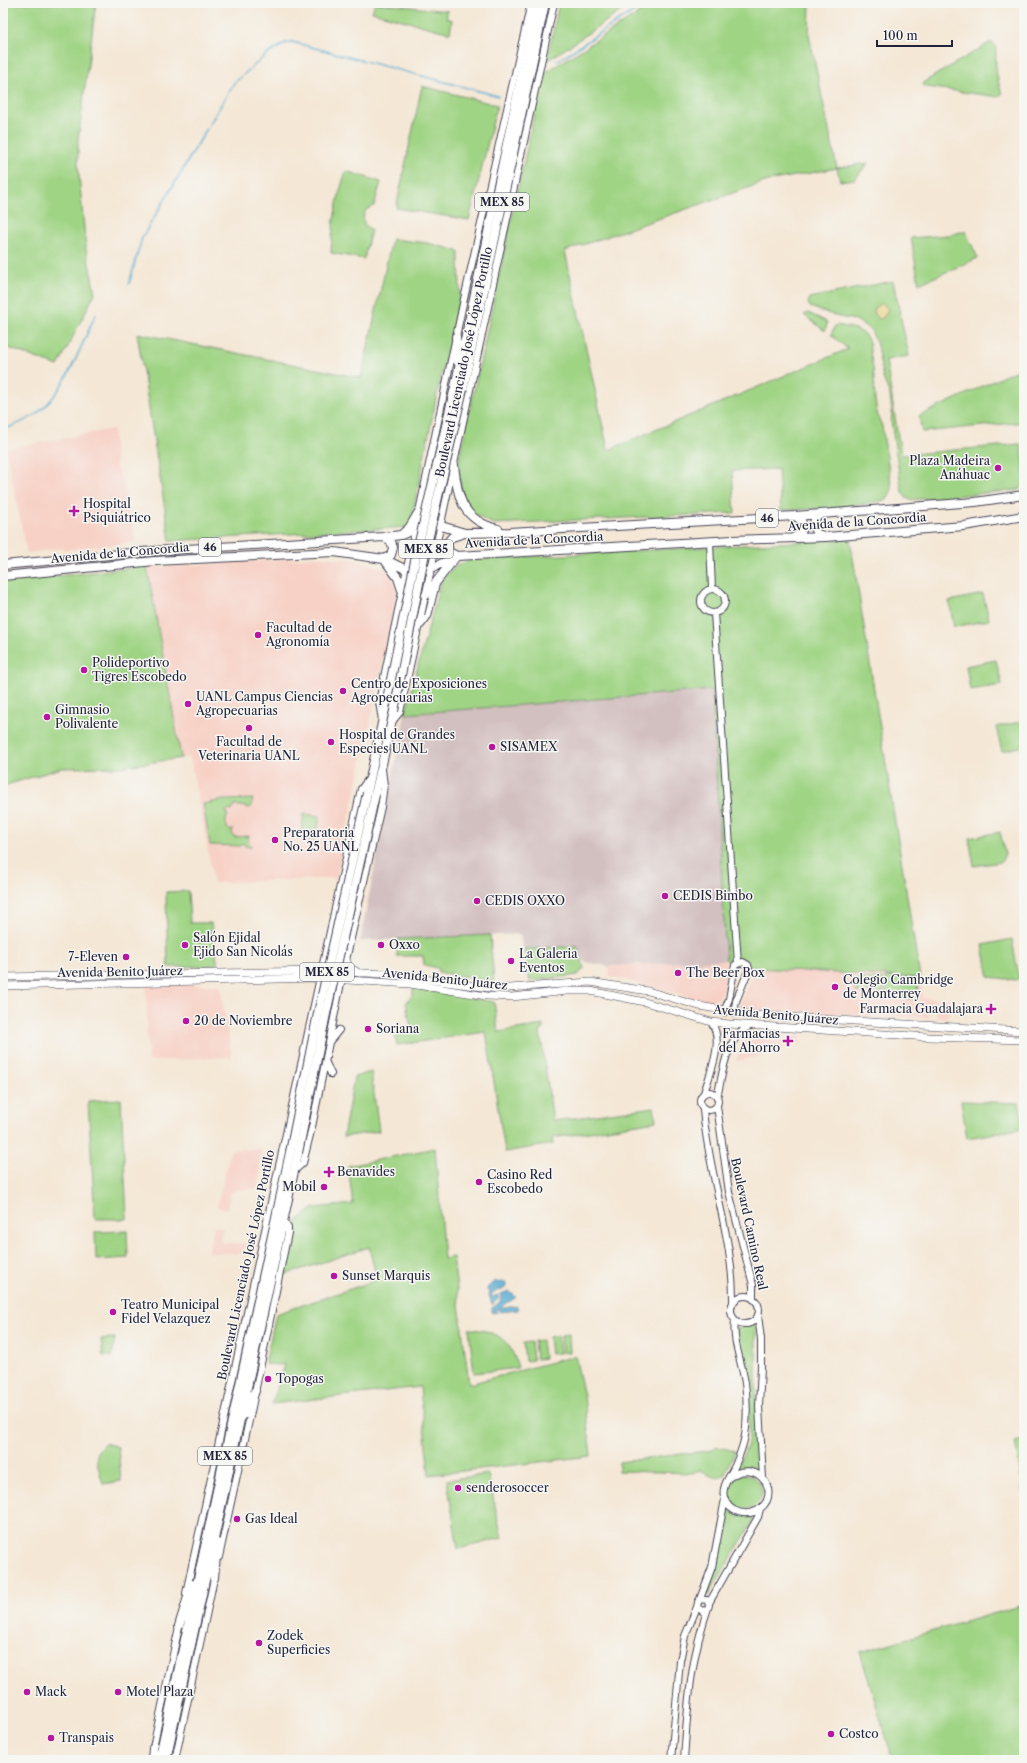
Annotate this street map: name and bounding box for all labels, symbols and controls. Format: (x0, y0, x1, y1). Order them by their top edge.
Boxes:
scale bar (877, 22, 952, 48)
text: 100 m (883, 28, 918, 43)
road number: MEX 85 (475, 193, 529, 211)
street label: Boulevard Licenciado José López Portillo (432, 245, 495, 478)
place label: Plaza Madeira Anáhuac (909, 453, 991, 482)
marker: Plaza Madeira Anáhuac (993, 463, 1003, 473)
place label: Hospital Psiquiátrico (83, 496, 151, 525)
marker: Hospital Psiquiátrico (68, 505, 80, 517)
road number: 46 (756, 509, 778, 527)
street label: Avenida de la Concordia (786, 509, 927, 534)
street label: Avenida de la Concordia (463, 528, 604, 551)
road number: 46 (199, 538, 221, 556)
street label: Avenida de la Concordia (49, 539, 191, 566)
road number: MEX 85 (399, 540, 453, 558)
place label: Facultad de Agronomía (265, 620, 332, 649)
marker: Facultad de Agronomía (253, 630, 263, 640)
place label: Polideportivo Tigres Escobedo (92, 655, 187, 684)
marker: Polideportivo Tigres Escobedo (79, 665, 89, 675)
place label: Centro de Exposiciones Agropecuarias (350, 676, 487, 705)
marker: Centro de Exposiciones Agropecuarias (338, 686, 348, 696)
place label: UANL Campus Ciencias Agropecuarias (195, 689, 333, 718)
marker: UANL Campus Ciencias Agropecuarias (183, 699, 193, 709)
place label: Gimnasio Polivalente (55, 702, 119, 731)
marker: Gimnasio Polivalente (42, 712, 52, 722)
marker: Facultad de Veterinaria UANL (244, 723, 254, 733)
place label: Hospital de Grandes Especies UANL (339, 727, 455, 756)
place label: Facultad de Veterinaria UANL (197, 734, 300, 763)
marker: Hospital de Grandes Especies UANL (326, 737, 336, 747)
place label: SISAMEX (500, 739, 558, 754)
marker: SISAMEX (487, 742, 497, 752)
place label: Preparatoria No. 25 UANL (283, 825, 359, 854)
marker: Preparatoria No. 25 UANL (270, 835, 280, 845)
place label: CEDIS Bimbo (673, 888, 753, 903)
marker: CEDIS Bimbo (660, 891, 670, 901)
place label: CEDIS OXXO (485, 893, 565, 908)
marker: CEDIS OXXO (472, 896, 482, 906)
place label: Salón Ejidal Ejido San Nicolás (193, 930, 293, 959)
place label: Oxxo (389, 937, 420, 952)
marker: Salón Ejidal Ejido San Nicolás (180, 940, 190, 950)
marker: Oxxo (376, 940, 386, 950)
place label: La Galeria Eventos (519, 946, 578, 975)
place label: 7-Eleven (68, 949, 118, 964)
marker: 7-Eleven (121, 952, 131, 962)
marker: La Galeria Eventos (506, 956, 516, 966)
street label: Avenida Benito Juárez (56, 963, 183, 980)
road number: MEX 85 (300, 963, 354, 981)
street label: Avenida Benito Juárez (381, 964, 508, 993)
place label: The Beer Box (686, 965, 765, 980)
marker: The Beer Box (673, 968, 683, 978)
place label: Colegio Cambridge de Monterrey (843, 972, 954, 1001)
marker: Colegio Cambridge de Monterrey (830, 982, 840, 992)
street label: Avenida Benito Juárez (712, 1001, 839, 1027)
place label: Farmacia Guadalajara (859, 1001, 984, 1016)
marker: Farmacia Guadalajara (986, 1004, 996, 1014)
place label: 20 de Noviembre (194, 1013, 293, 1028)
marker: 20 de Noviembre (181, 1016, 191, 1026)
place label: Soriana (376, 1021, 420, 1036)
marker: Soriana (363, 1024, 373, 1034)
place label: Farmacias del Ahorro (719, 1026, 780, 1055)
marker: Farmacias del Ahorro (783, 1036, 793, 1046)
street label: Boulevard Licenciado José López Portillo (214, 1148, 277, 1381)
street label: Boulevard Camino Real (728, 1156, 771, 1292)
place label: Benavides (337, 1164, 395, 1179)
marker: Benavides (324, 1167, 334, 1177)
place label: Casino Red Escobedo (487, 1167, 553, 1196)
marker: Casino Red Escobedo (474, 1177, 484, 1187)
place label: Mobil (282, 1179, 316, 1194)
marker: Mobil (319, 1182, 329, 1192)
place label: Sunset Marquis (342, 1268, 430, 1283)
marker: Sunset Marquis (329, 1271, 339, 1281)
place label: Teatro Municipal Fidel Velazquez (121, 1297, 220, 1326)
marker: Teatro Municipal Fidel Velazquez (108, 1307, 118, 1317)
place label: Topogas (276, 1371, 324, 1386)
marker: Topogas (263, 1374, 273, 1384)
road number: MEX 85 (198, 1447, 252, 1465)
place label: senderosoccer (466, 1480, 549, 1495)
marker: senderosoccer (453, 1483, 463, 1493)
place label: Gas Ideal (245, 1511, 298, 1526)
marker: Gas Ideal (232, 1514, 242, 1524)
place label: Zodek Superficies (267, 1628, 330, 1657)
marker: Zodek Superficies (254, 1638, 264, 1648)
place label: Mack (35, 1684, 68, 1699)
place label: Motel Plaza (126, 1684, 194, 1699)
marker: Mack (22, 1687, 32, 1697)
marker: Motel Plaza (113, 1687, 123, 1697)
place label: Costco (839, 1726, 879, 1741)
marker: Costco (826, 1729, 836, 1739)
place label: Transpais (59, 1730, 114, 1745)
marker: Transpais (46, 1733, 56, 1743)

